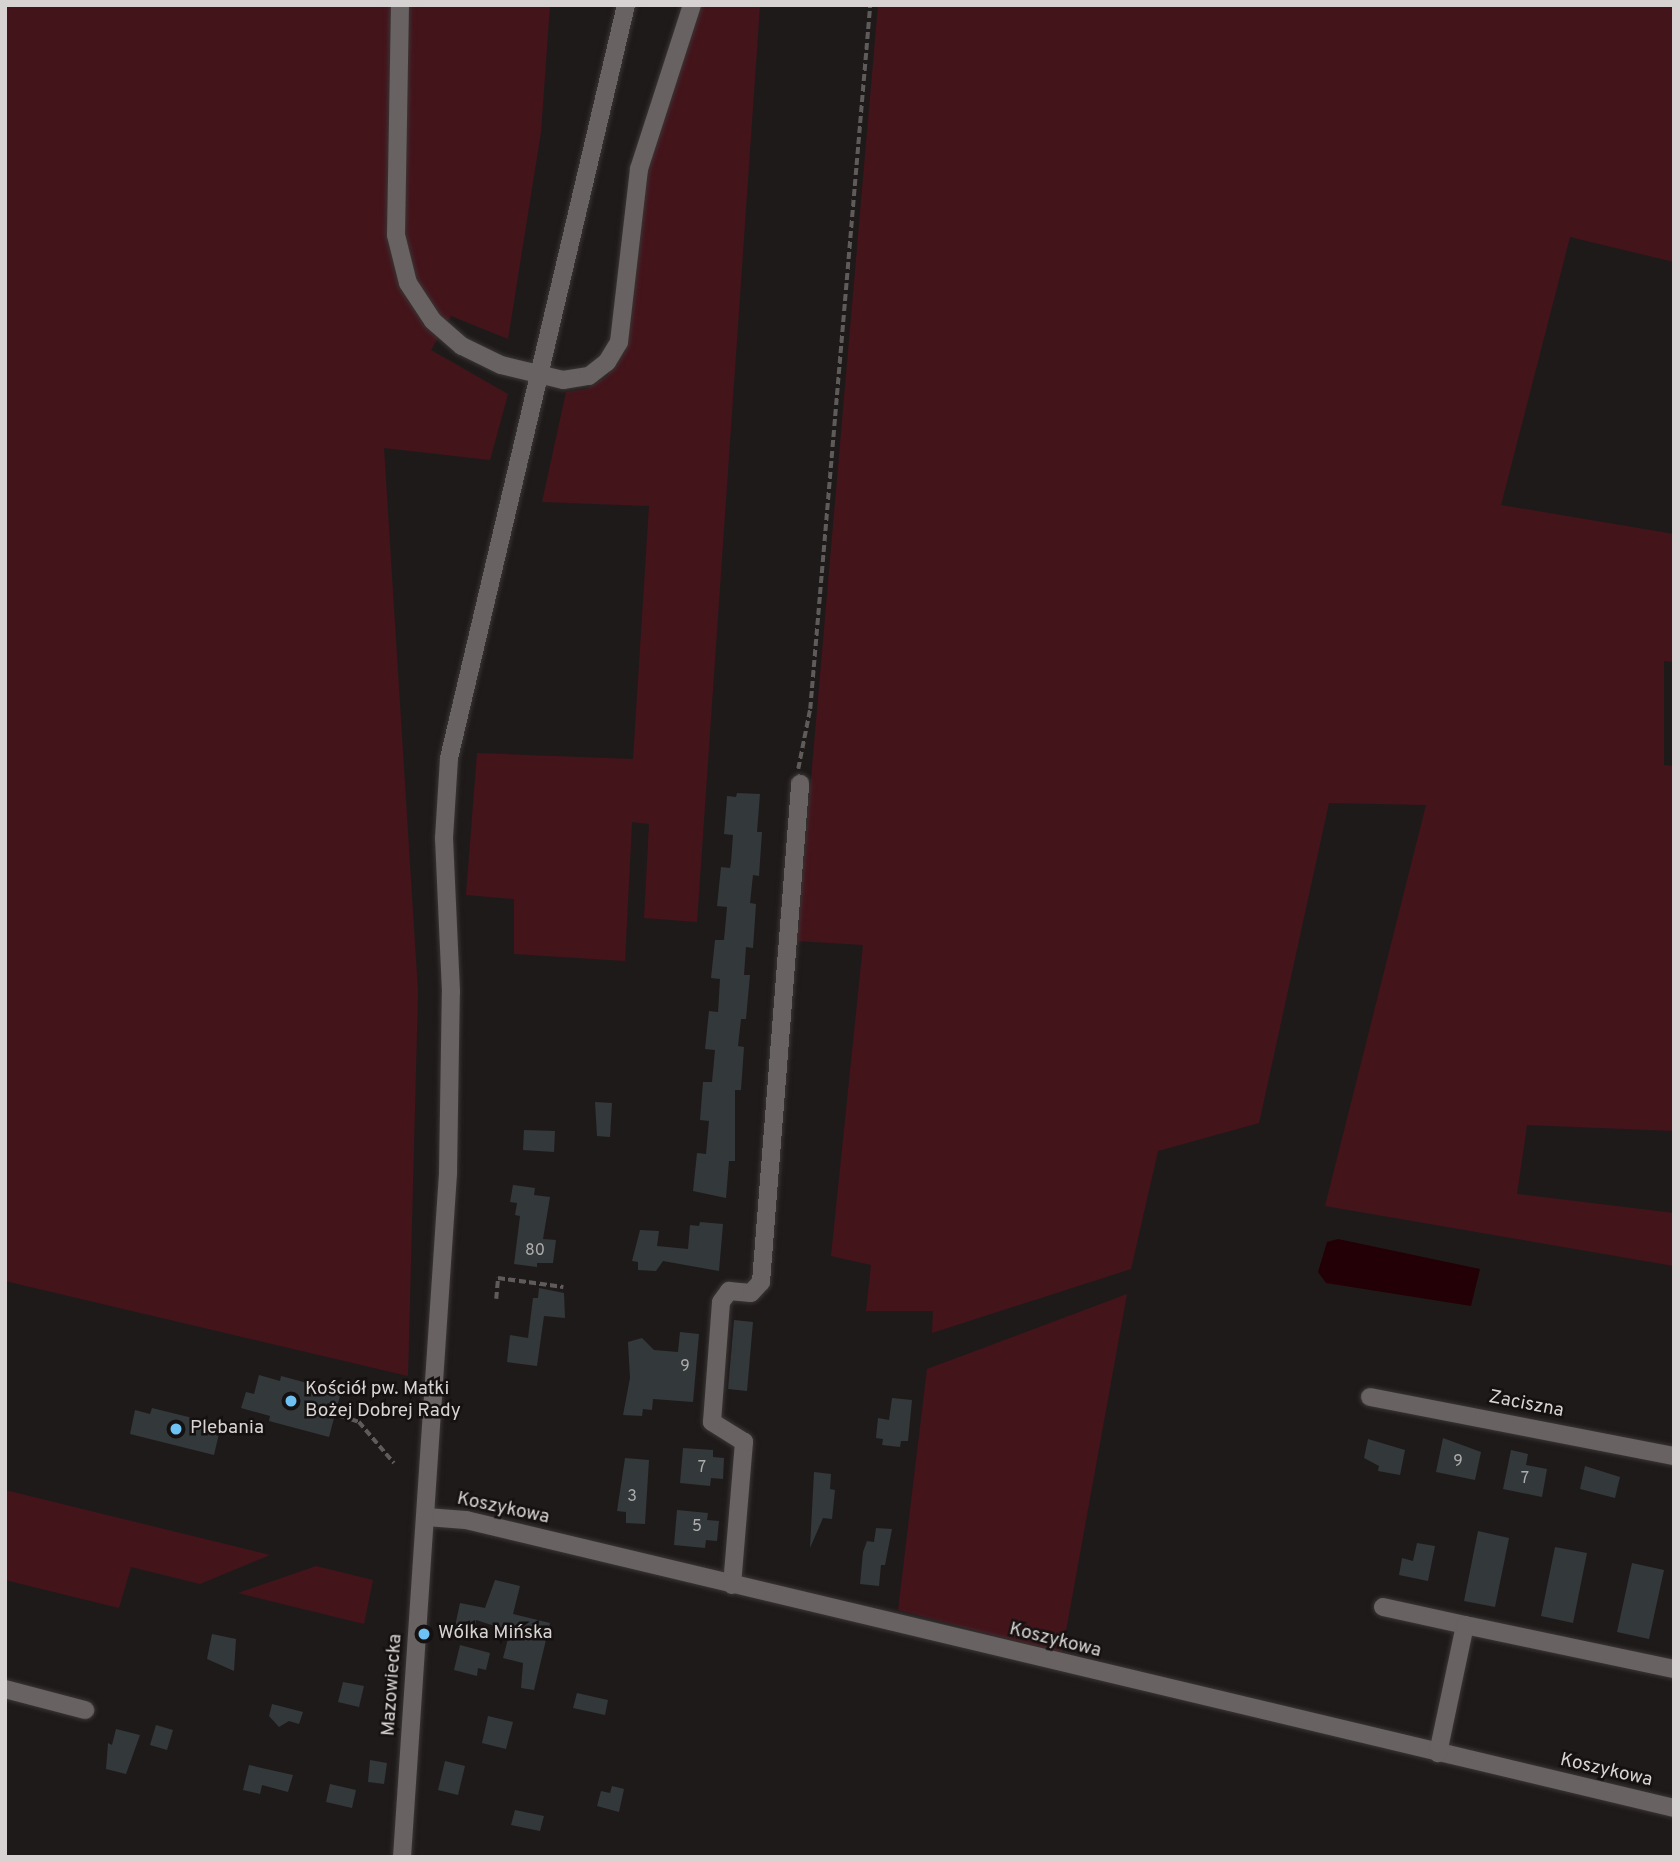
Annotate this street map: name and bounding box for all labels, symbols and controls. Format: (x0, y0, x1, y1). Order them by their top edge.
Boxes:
house number: 80 (525, 1241, 545, 1261)
house number: 9 (680, 1357, 690, 1377)
place label: Kościół pw. Matki Bożej Dobrej Rady (305, 1379, 461, 1423)
street label: Zaciszna (1486, 1387, 1566, 1423)
marker: Kościół pw. Matki Bożej Dobrej Rady (283, 1393, 299, 1409)
place label: Plebania (190, 1418, 264, 1440)
marker: Plebania (168, 1421, 184, 1437)
house number: 9 (1453, 1452, 1463, 1472)
house number: 7 (698, 1458, 706, 1478)
house number: 7 (1521, 1469, 1529, 1489)
house number: 3 (627, 1487, 637, 1507)
street label: Koszykowa (455, 1488, 551, 1530)
house number: 5 (692, 1517, 702, 1537)
street label: Koszykowa (1007, 1619, 1103, 1663)
place label: Wólka Mińska (438, 1623, 553, 1645)
marker: Wólka Mińska (416, 1626, 432, 1642)
street label: Mazowiecka (378, 1633, 408, 1737)
street label: Koszykowa (1558, 1749, 1654, 1793)

